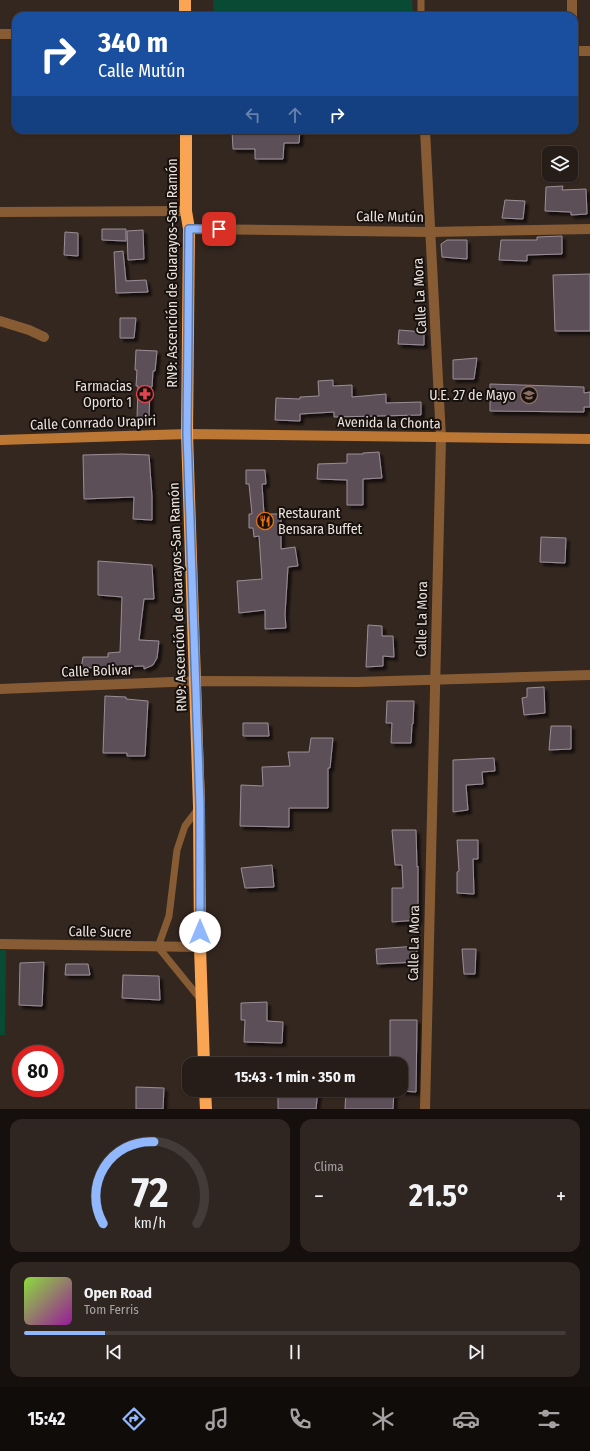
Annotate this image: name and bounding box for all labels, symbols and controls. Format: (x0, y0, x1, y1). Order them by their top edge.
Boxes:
text: 340 m (98, 26, 168, 59)
icon: right (32, 28, 84, 80)
text: Calle Mutún (98, 60, 185, 82)
icon: left (242, 104, 264, 126)
icon: ahead (284, 104, 306, 126)
icon: right (326, 104, 348, 126)
map controls (542, 146, 578, 182)
button: layers (542, 146, 578, 182)
street label: RN9: Ascención de Guarayos-San Ramón (164, 158, 181, 388)
street label: Calle Mutún (356, 208, 424, 226)
pin (202, 212, 236, 246)
icon: arrive (208, 218, 230, 240)
street label: Calle La Mora (410, 257, 430, 334)
place label: Farmacias Oporto 1 (75, 378, 132, 411)
pharmacy icon: Farmacias Oporto 1 (135, 384, 155, 404)
school or university icon: U.E. 27 de Mayo (519, 385, 539, 405)
place label: U.E. 27 de Mayo (429, 387, 516, 404)
street label: Calle Conrrado Urapiri (30, 412, 156, 434)
street label: Avenida la Chonta (337, 414, 441, 432)
street label: RN9: Ascención de Guarayos-San Ramón (166, 482, 190, 712)
place label: Restaurant Bensara Buffet (278, 505, 363, 538)
restaurant icon: Restaurant Bensara Buffet (255, 511, 275, 531)
street label: Calle La Mora (413, 581, 431, 657)
street label: Calle Bolivar (61, 661, 133, 681)
street label: Calle La Mora (405, 905, 423, 981)
position arrow (179, 911, 221, 953)
street label: Calle Sucre (68, 923, 132, 941)
speed limit sign: 80 (12, 1045, 64, 1097)
text: 15:43 · 1 min · 350 m (235, 1068, 355, 1086)
text: Clima (314, 1159, 344, 1174)
text: 72 (132, 1167, 168, 1217)
text: 21.5° (409, 1178, 471, 1214)
text: − (314, 1183, 324, 1210)
text: + (556, 1183, 566, 1210)
text: km/h (134, 1214, 166, 1231)
text: Open Road (84, 1284, 152, 1302)
text: Tom Ferris (84, 1302, 139, 1317)
icon: previous (103, 1341, 125, 1363)
icon: pause (284, 1341, 306, 1363)
icon: next (465, 1341, 487, 1363)
icon: directions (120, 1405, 148, 1433)
icon: music (203, 1405, 231, 1433)
icon: phone (286, 1405, 314, 1433)
icon: climate (369, 1405, 397, 1433)
icon: car (452, 1405, 480, 1433)
icon: filters (535, 1405, 563, 1433)
text: 15:42 (27, 1408, 65, 1430)

